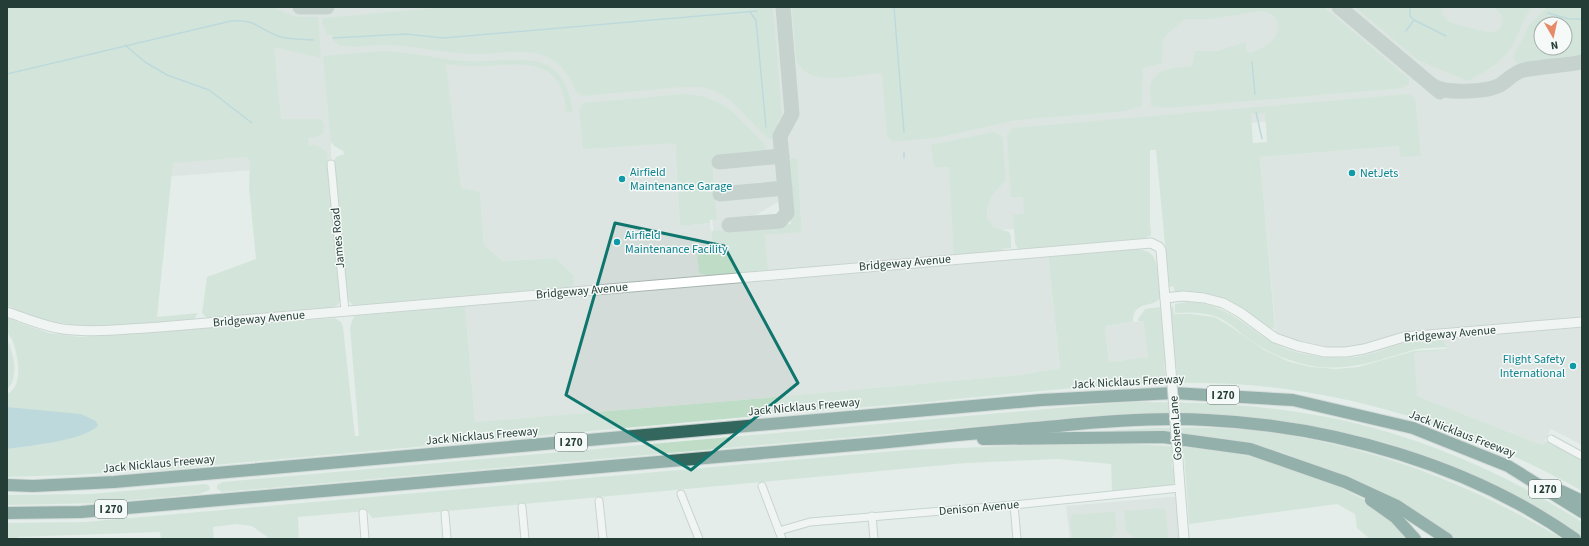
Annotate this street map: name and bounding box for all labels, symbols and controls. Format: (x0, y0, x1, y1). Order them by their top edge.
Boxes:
north arrow (1533, 16, 1573, 56)
text: N (1550, 37, 1559, 53)
place label: Airfield Maintenance Garage (630, 164, 732, 195)
place label: NetJets (1360, 165, 1398, 182)
marker: NetJets (1347, 168, 1357, 178)
marker: Airfield Maintenance Garage (617, 174, 627, 184)
street label: James Road (327, 207, 349, 269)
place label: Airfield Maintenance Facility (625, 227, 728, 258)
marker: Airfield Maintenance Facility (612, 237, 622, 247)
street label: Bridgeway Avenue (858, 251, 952, 275)
street label: Bridgeway Avenue (535, 279, 629, 303)
street label: Bridgeway Avenue (212, 307, 306, 331)
street label: Bridgeway Avenue (1403, 322, 1497, 346)
place label: Flight Safety International (1500, 351, 1565, 382)
marker: Flight Safety International (1568, 361, 1578, 371)
street label: Jack Nicklaus Freeway (1071, 371, 1185, 393)
road number: I 270 (1207, 386, 1239, 404)
street label: Jack Nicklaus Freeway (747, 394, 861, 420)
street label: Goshen Lane (1165, 395, 1187, 461)
street label: Jack Nicklaus Freeway (1406, 406, 1518, 462)
street label: Jack Nicklaus Freeway (425, 423, 539, 449)
road number: I 270 (555, 433, 587, 451)
street label: Jack Nicklaus Freeway (102, 451, 216, 477)
road number: I 270 (1529, 480, 1561, 498)
street label: Denison Avenue (938, 496, 1020, 520)
road number: I 270 (95, 500, 127, 518)

